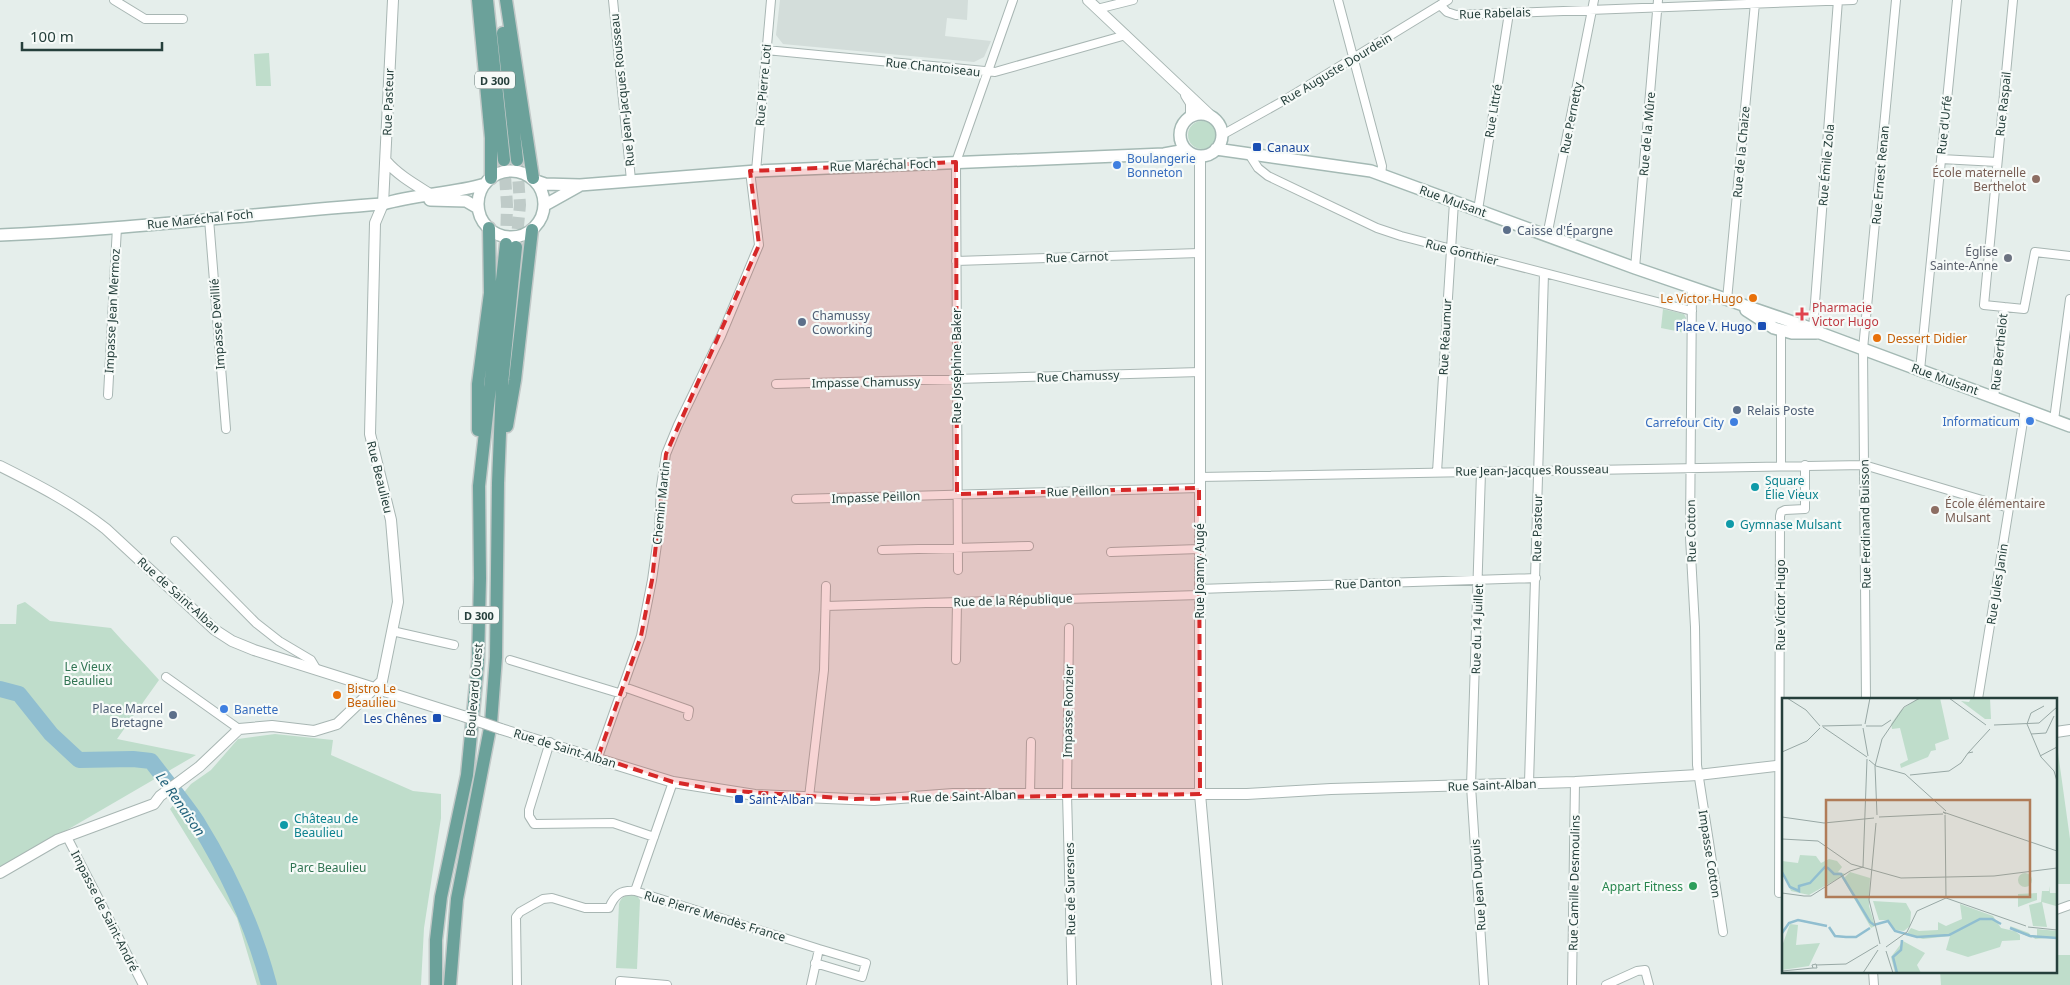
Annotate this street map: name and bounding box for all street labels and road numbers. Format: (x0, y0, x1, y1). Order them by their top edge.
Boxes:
street label: Rue Rabelais (1459, 3, 1531, 23)
street label: Rue Jean-Jacques Rousseau (606, 13, 638, 167)
street label: Rue Auguste Dourdein (1277, 29, 1395, 109)
street label: Rue Pierre Loti (751, 43, 775, 127)
street label: Rue Chantoiseau (885, 54, 981, 80)
street label: Rue Pasteur (378, 68, 398, 136)
street label: Rue Raspail (1991, 71, 2015, 137)
road number: D 300 (475, 72, 515, 88)
street label: Rue Pernetty (1556, 80, 1586, 155)
street label: Rue Littré (1480, 83, 1506, 139)
street label: Rue de la Mûre (1635, 91, 1659, 177)
street label: Rue d'Urfé (1932, 94, 1956, 155)
street label: Rue de la Chaize (1729, 105, 1754, 199)
street label: Rue Émile Zola (1814, 123, 1838, 207)
street label: Rue Ernest Renan (1867, 125, 1893, 225)
street label: Rue Maréchal Foch (829, 155, 937, 175)
street label: Rue Mulsant (1417, 181, 1490, 221)
street label: Rue Maréchal Foch (146, 205, 254, 233)
street label: Rue Gonthier (1424, 235, 1500, 269)
street label: Rue Carnot (1045, 247, 1109, 267)
street label: Impasse Jean Mermoz (100, 248, 124, 374)
street label: Impasse Devillié (205, 278, 229, 370)
street label: Rue Réaumur (1435, 298, 1455, 376)
street label: Rue Joséphine Baker (948, 308, 965, 424)
street label: Rue Berthelot (1986, 312, 2012, 391)
street label: Rue Mulsant (1909, 359, 1982, 399)
street label: Rue Chamussy (1036, 366, 1121, 386)
street label: Impasse Chamussy (811, 373, 921, 391)
street label: Rue Beaulieu (363, 439, 397, 515)
street label: Rue Ferdinand Buisson (1855, 459, 1875, 589)
street label: Chemin Martin (648, 460, 674, 546)
street label: Rue Jean-Jacques Rousseau (1455, 460, 1609, 480)
street label: Rue Peillon (1046, 481, 1110, 501)
street label: Impasse Peillon (831, 487, 921, 507)
street label: Rue Pasteur (1528, 494, 1546, 562)
street label: Rue Cotton (1682, 499, 1700, 563)
street label: Rue Joanny Augé (1191, 523, 1208, 619)
street label: Rue Jules Janin (1982, 542, 2012, 626)
street label: Rue de Saint-Alban (134, 553, 224, 637)
street label: Rue Victor Hugo (1772, 559, 1789, 651)
street label: Rue Danton (1334, 573, 1402, 593)
street label: Rue du 14 Juillet (1467, 583, 1487, 675)
street label: Rue de la République (953, 589, 1073, 611)
road number: D 300 (459, 606, 499, 624)
street label: Boulevard Ouest (461, 642, 487, 737)
street label: Impasse Ronzier (1059, 664, 1077, 758)
street label: Rue de Saint-Alban (512, 724, 618, 772)
street label: Rue Saint-Alban (1447, 775, 1537, 795)
street label: Rue de Saint-Alban (910, 786, 1016, 806)
street label: Impasse Cotton (1695, 809, 1725, 899)
street label: Rue Camille Desmoulins (1564, 815, 1584, 951)
street label: Rue Jean Dupuis (1466, 838, 1490, 931)
street label: Rue de Suresnes (1061, 842, 1079, 936)
street label: Impasse de Saint-André (67, 847, 143, 975)
street label: Rue Pierre Mendès France (642, 886, 788, 946)

